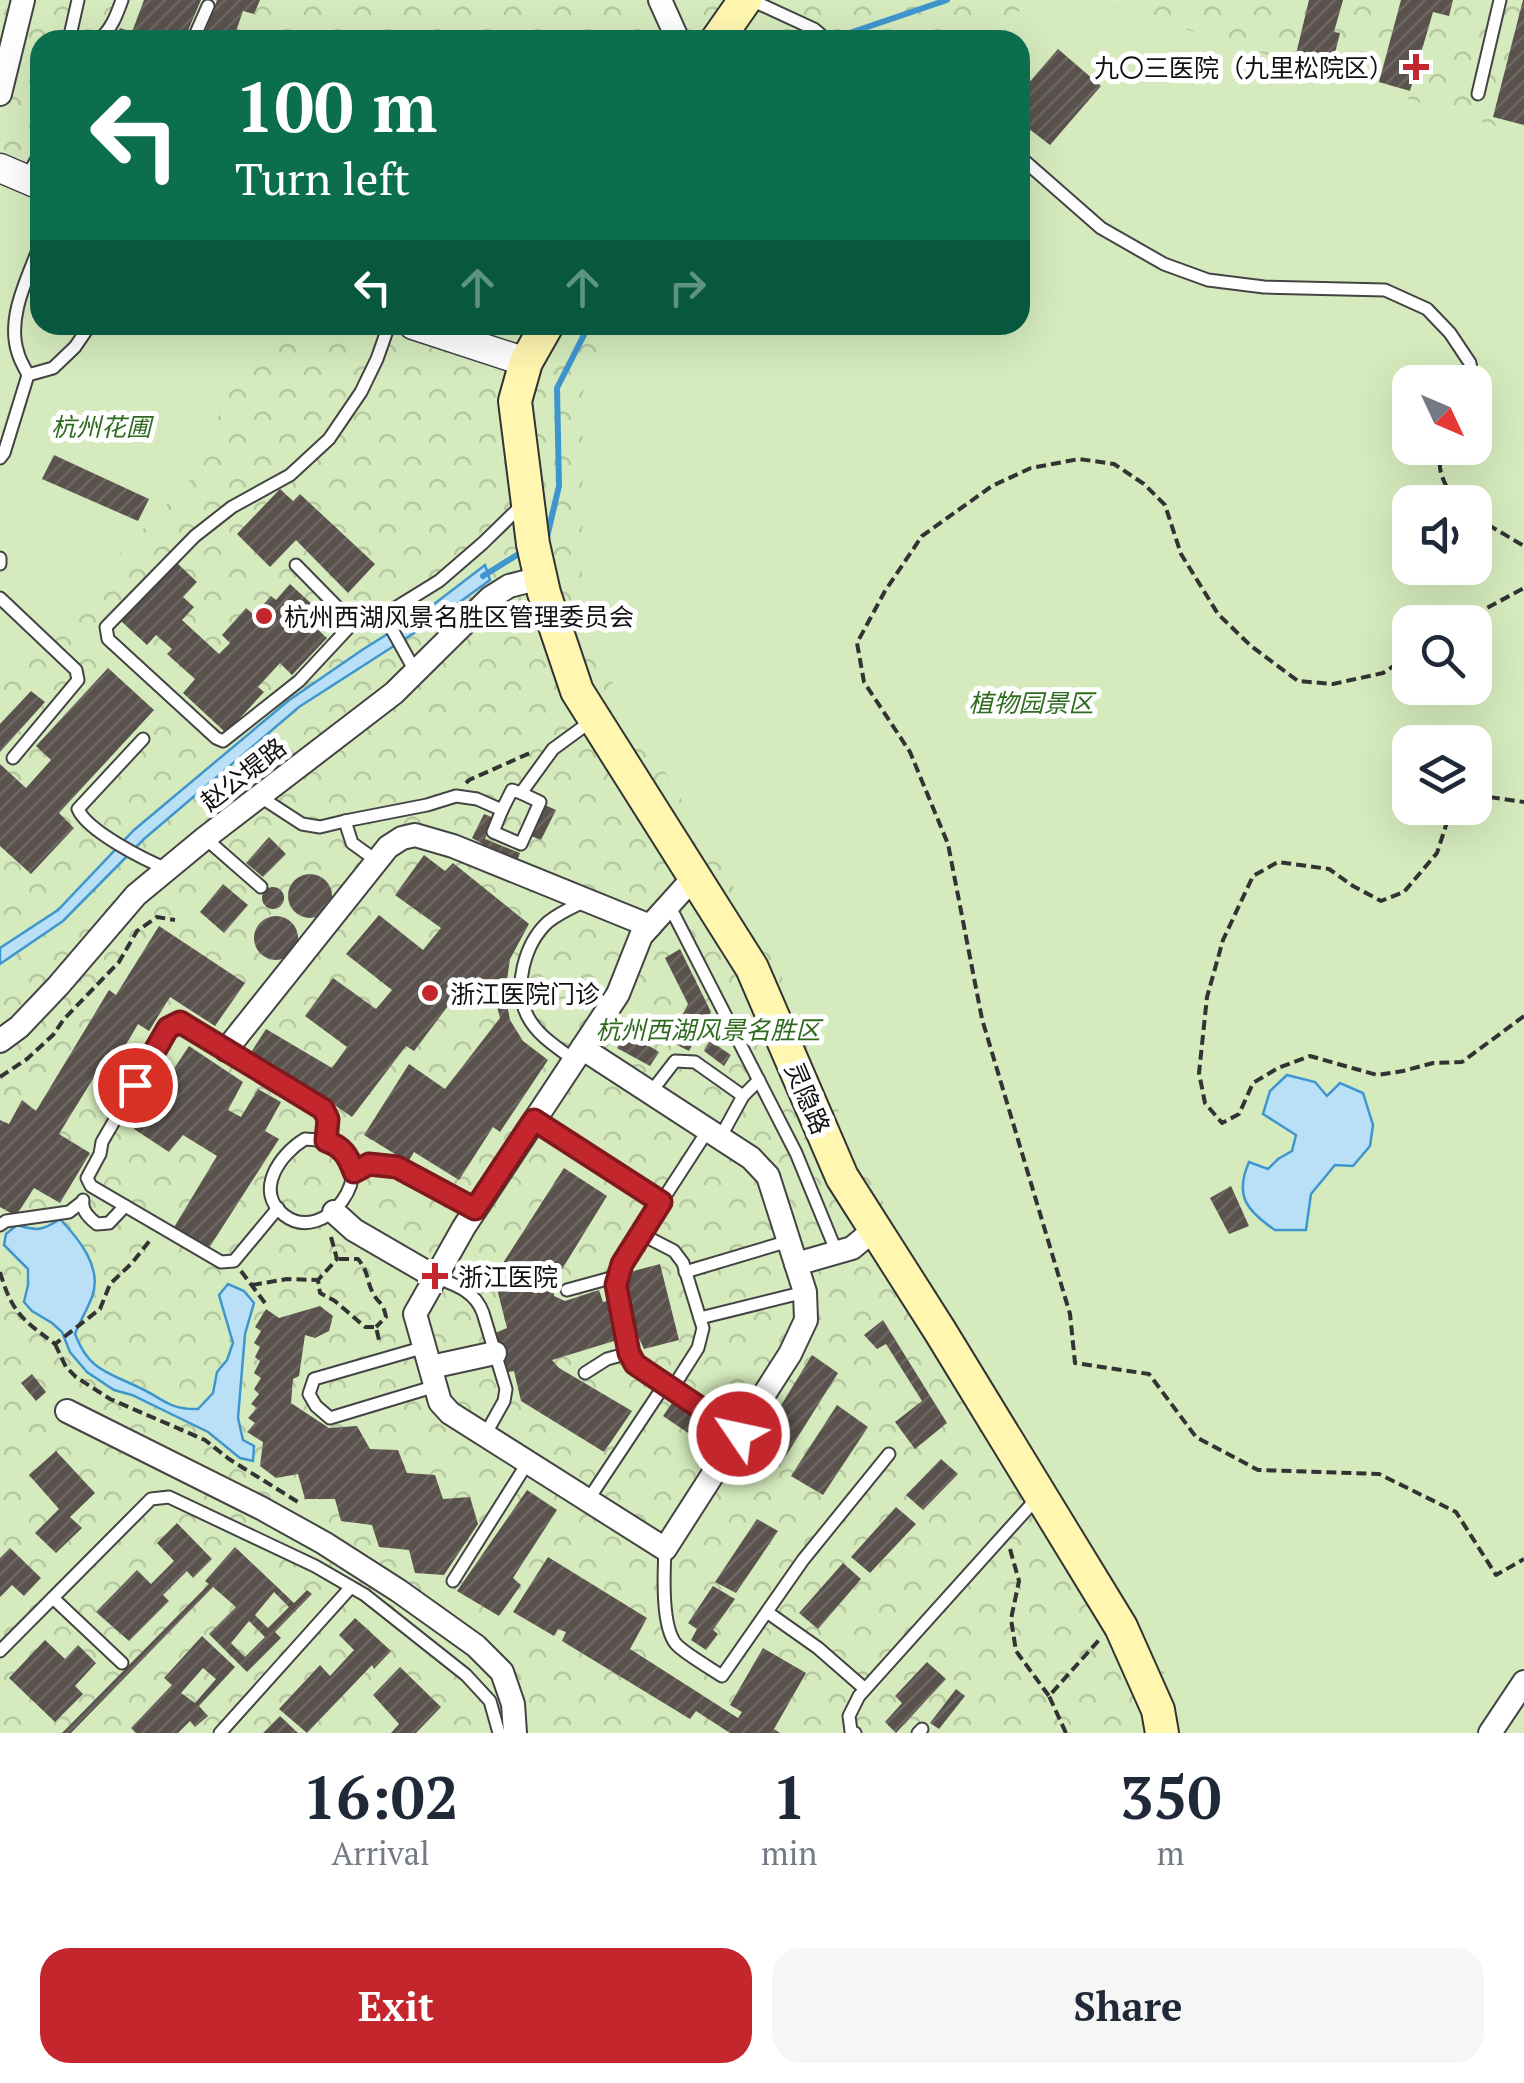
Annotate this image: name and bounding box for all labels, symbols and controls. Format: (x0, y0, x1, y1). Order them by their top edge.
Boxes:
place label: 九〇三医院（九里松院区） (1094, 51, 1394, 84)
marker: 九〇三医院（九里松院区） (1403, 54, 1429, 80)
text: 100 m (235, 59, 437, 152)
icon: left (70, 70, 200, 200)
text: Turn left (235, 148, 410, 208)
icon: left (345, 260, 400, 315)
icon: ahead (450, 260, 505, 315)
icon: ahead (555, 260, 610, 315)
icon: right (660, 260, 715, 315)
north arrow (1392, 365, 1492, 465)
map controls (1392, 365, 1492, 825)
park label: 杭州花圃 (51, 410, 154, 443)
button: sound (1392, 485, 1492, 585)
place label: 杭州西湖风景名胜区管理委员会 (284, 600, 634, 633)
marker: 杭州西湖风景名胜区管理委员会 (253, 605, 275, 627)
button: search (1392, 605, 1492, 705)
park label: 植物园景区 (968, 686, 1097, 719)
button: layers (1392, 725, 1492, 825)
street label: 赵公堤路 (193, 730, 293, 818)
place label: 浙江医院门诊 (450, 977, 600, 1010)
marker: 浙江医院门诊 (419, 982, 441, 1004)
park label: 杭州西湖风景名胜区 (595, 1013, 824, 1046)
pin (93, 1043, 178, 1128)
street label: 灵隐路 (778, 1057, 838, 1139)
icon: arrive (108, 1058, 163, 1113)
place label: 浙江医院 (458, 1260, 558, 1293)
marker: 浙江医院 (422, 1263, 448, 1289)
position arrow (687, 1382, 791, 1486)
text: 16:02 (302, 1757, 459, 1836)
text: 1 (772, 1757, 806, 1836)
text: 350 (1120, 1757, 1222, 1836)
text: Arrival (332, 1832, 430, 1874)
text: min (761, 1832, 817, 1874)
text: m (1157, 1832, 1184, 1874)
button: Exit (40, 1948, 752, 2063)
button: Share (772, 1948, 1484, 2063)

